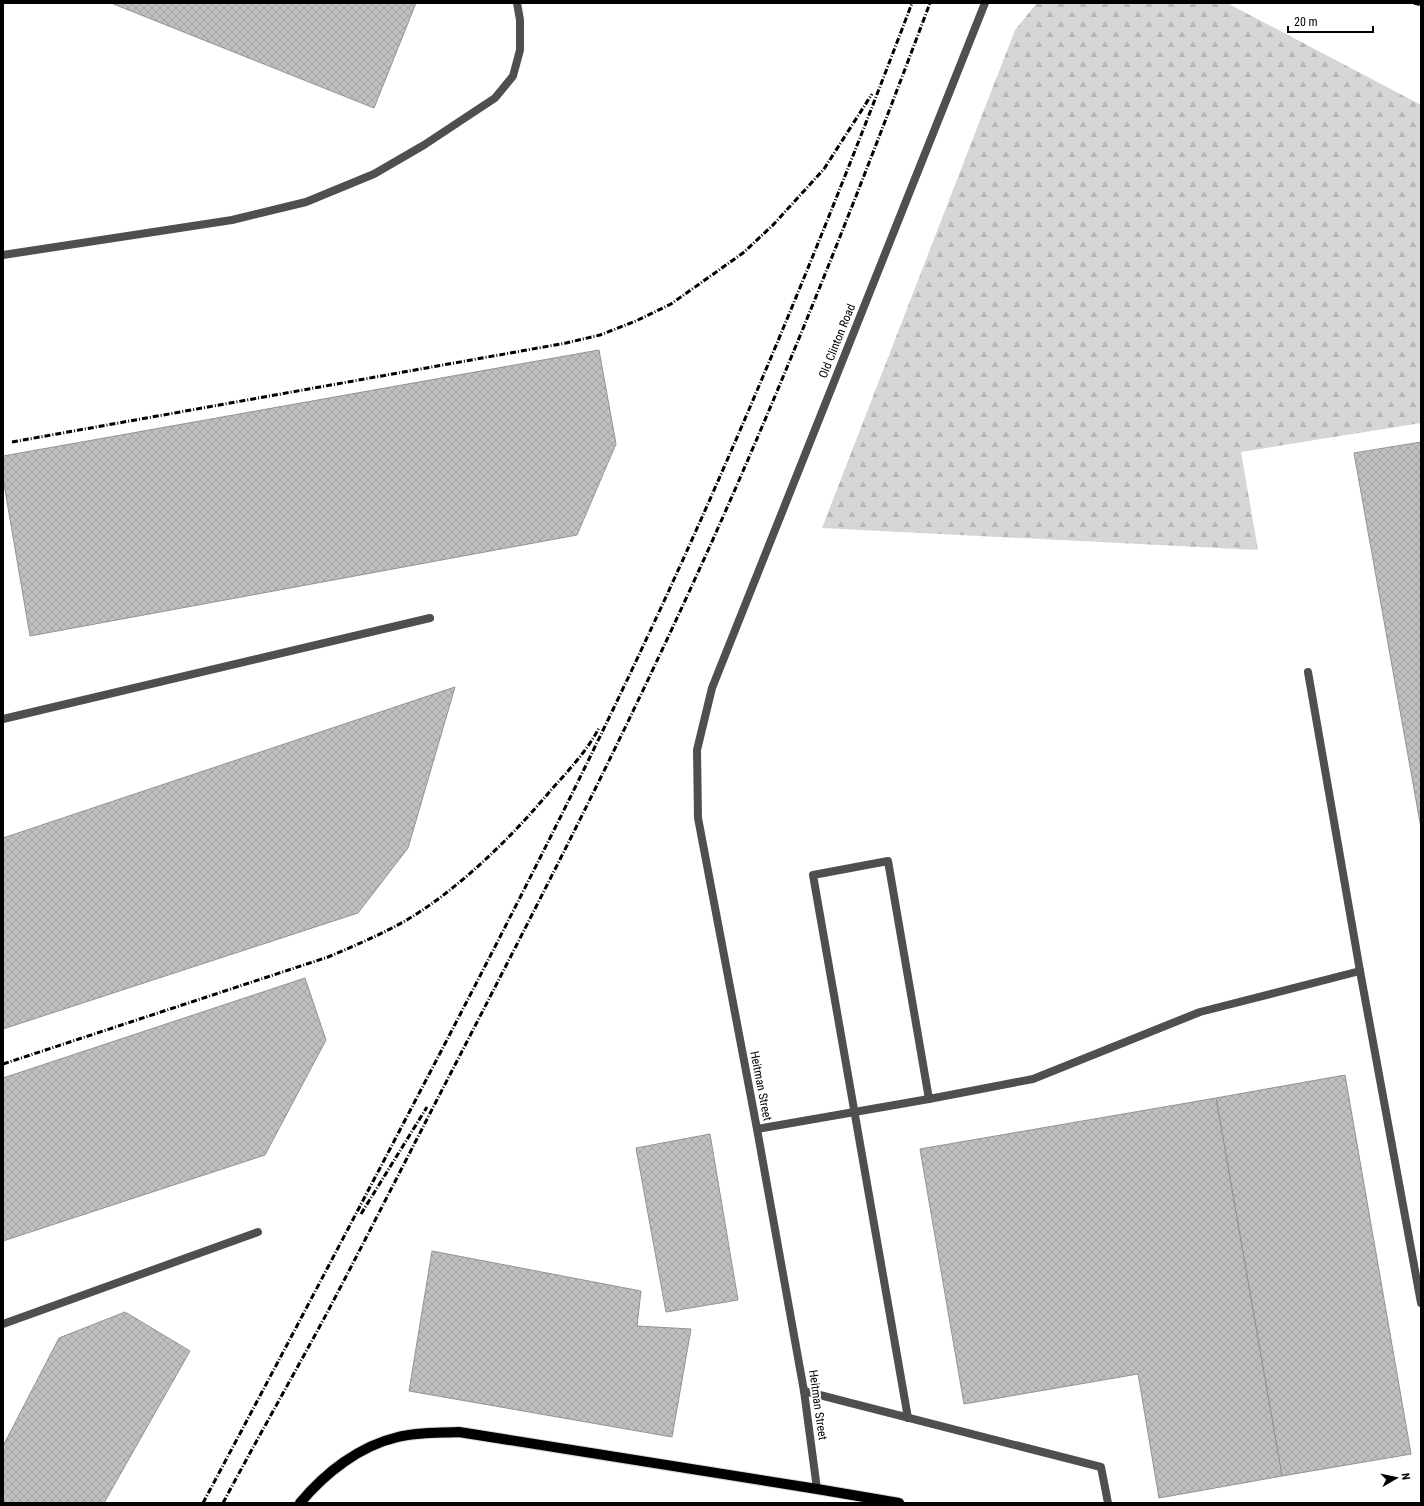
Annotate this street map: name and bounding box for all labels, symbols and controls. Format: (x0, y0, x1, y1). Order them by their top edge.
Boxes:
scale bar (1288, 8, 1373, 34)
text: 20 m (1294, 15, 1318, 29)
street label: Old Clinton Road (816, 302, 858, 380)
street label: Heitman Street (747, 1050, 775, 1123)
street label: Heitman Street (806, 1369, 830, 1441)
north arrow (1376, 1458, 1416, 1498)
text: N (1398, 1472, 1412, 1481)

